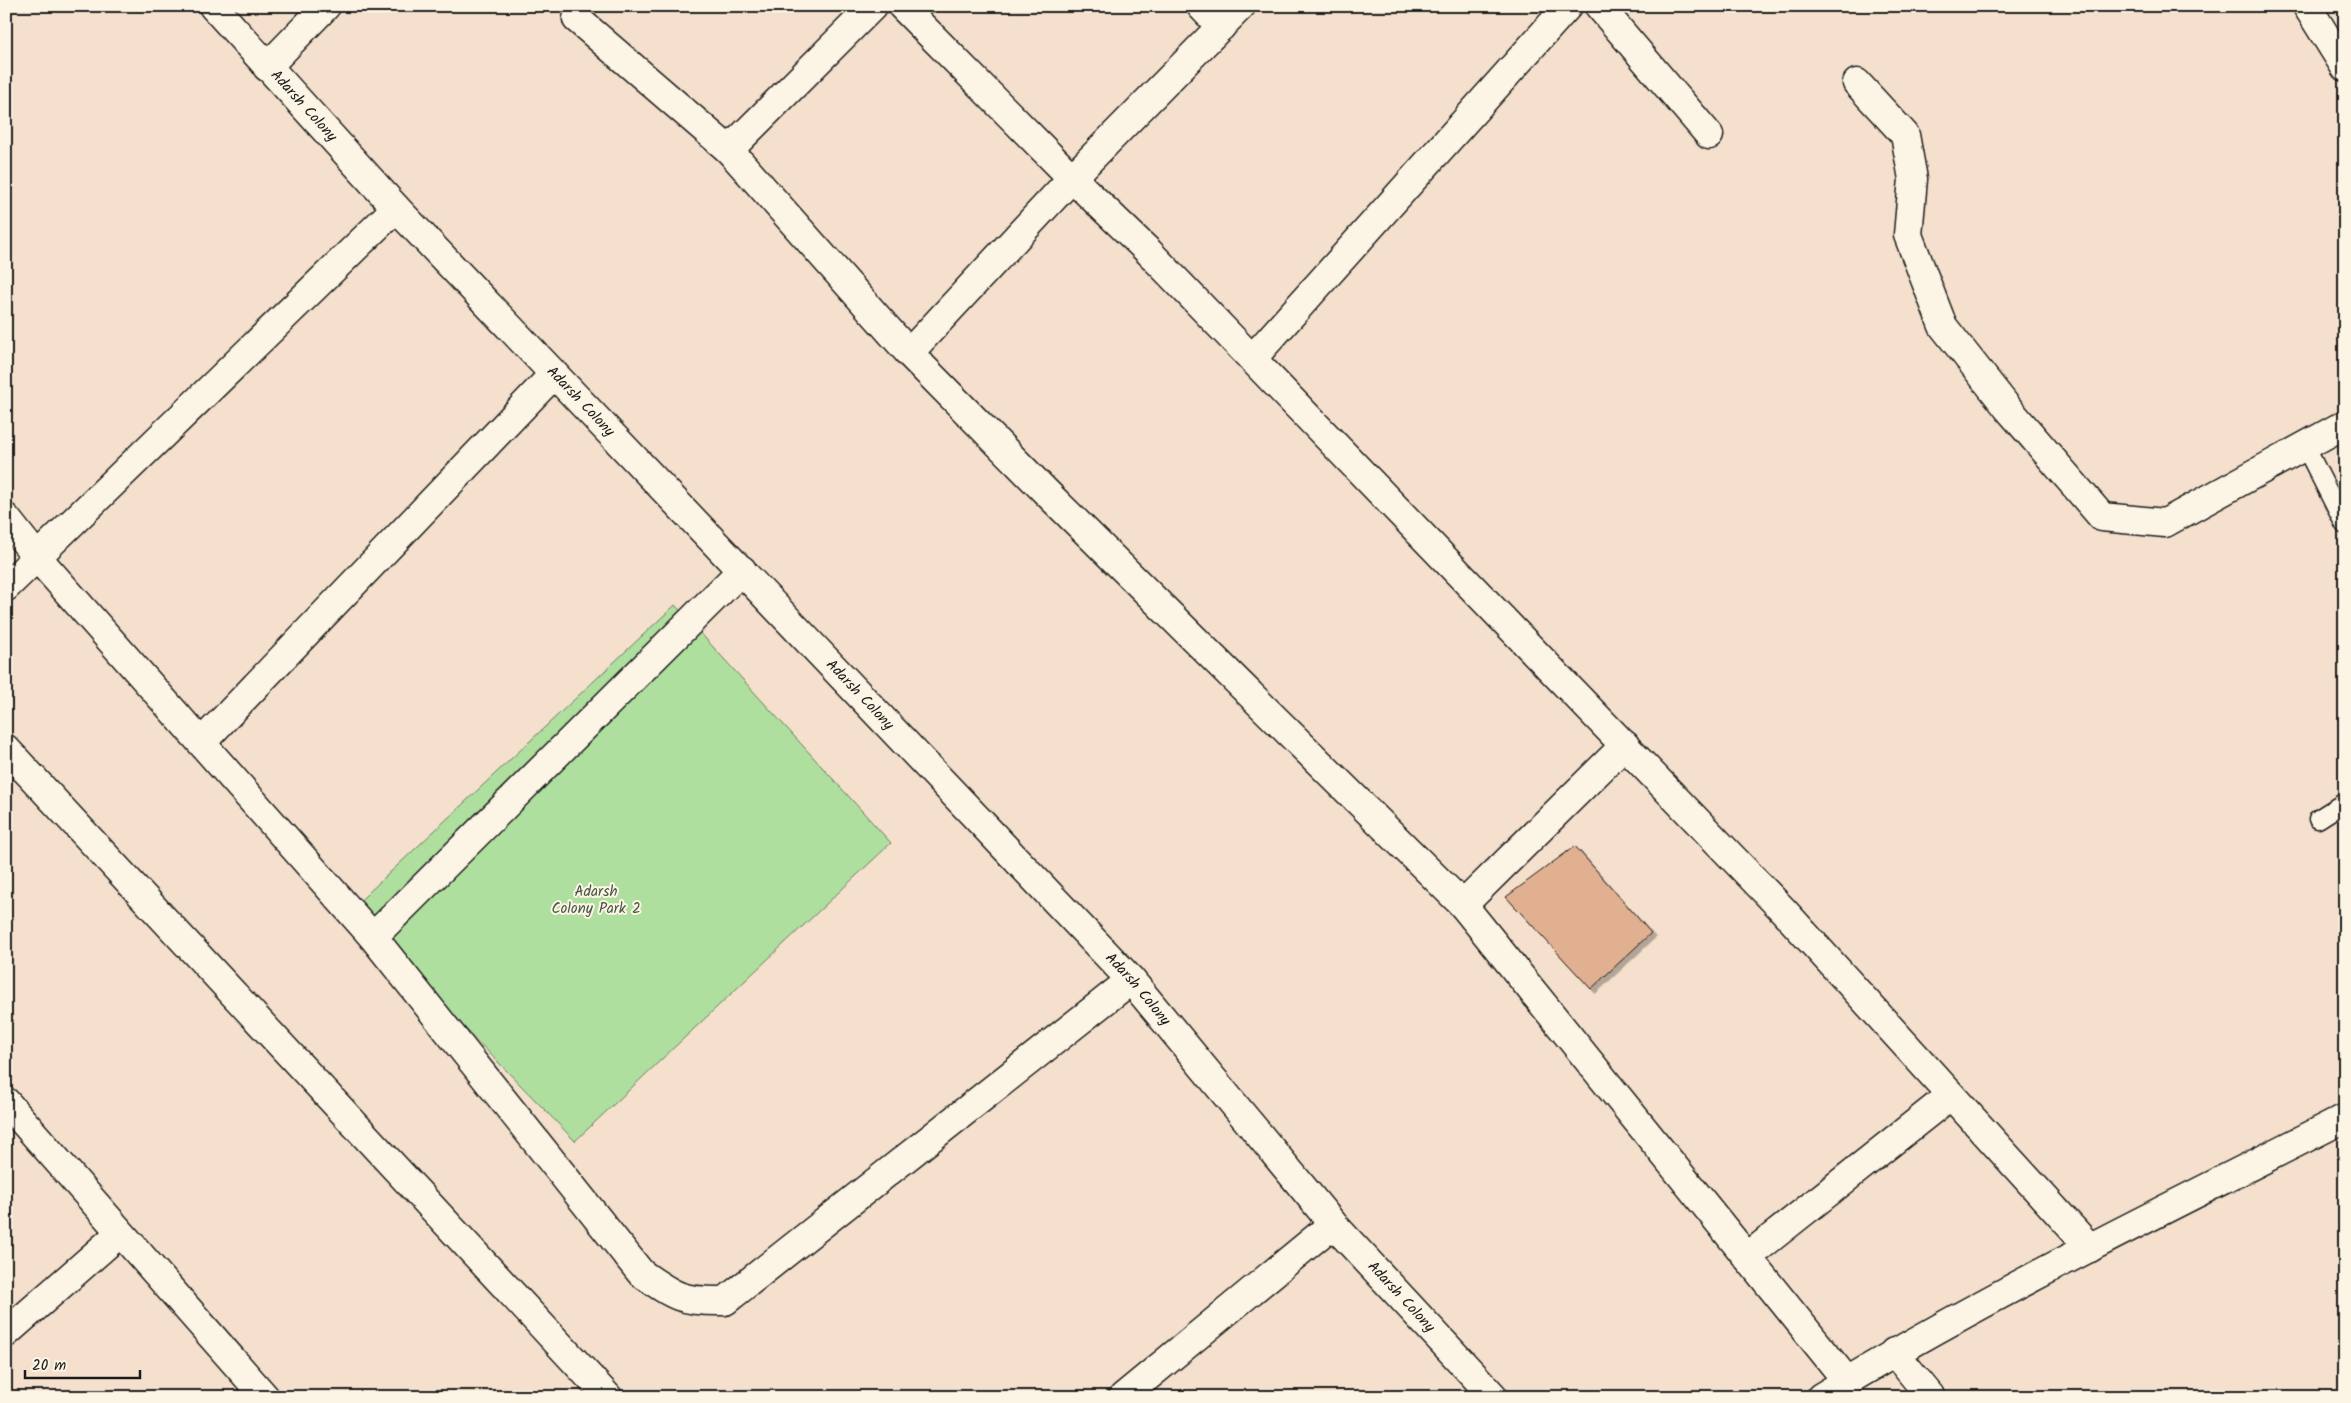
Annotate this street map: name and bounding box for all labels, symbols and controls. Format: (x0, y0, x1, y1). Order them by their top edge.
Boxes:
street label: Adarsh Colony (264, 64, 344, 148)
street label: Adarsh Colony (541, 361, 621, 443)
street label: Adarsh Colony (820, 654, 900, 737)
park label: Adarsh Colony Park 2 (551, 880, 641, 921)
street label: Adarsh Colony (1099, 947, 1177, 1032)
street label: Adarsh Colony (1361, 1256, 1441, 1339)
scale bar (25, 1348, 140, 1380)
text: 20 m (32, 1354, 66, 1378)

